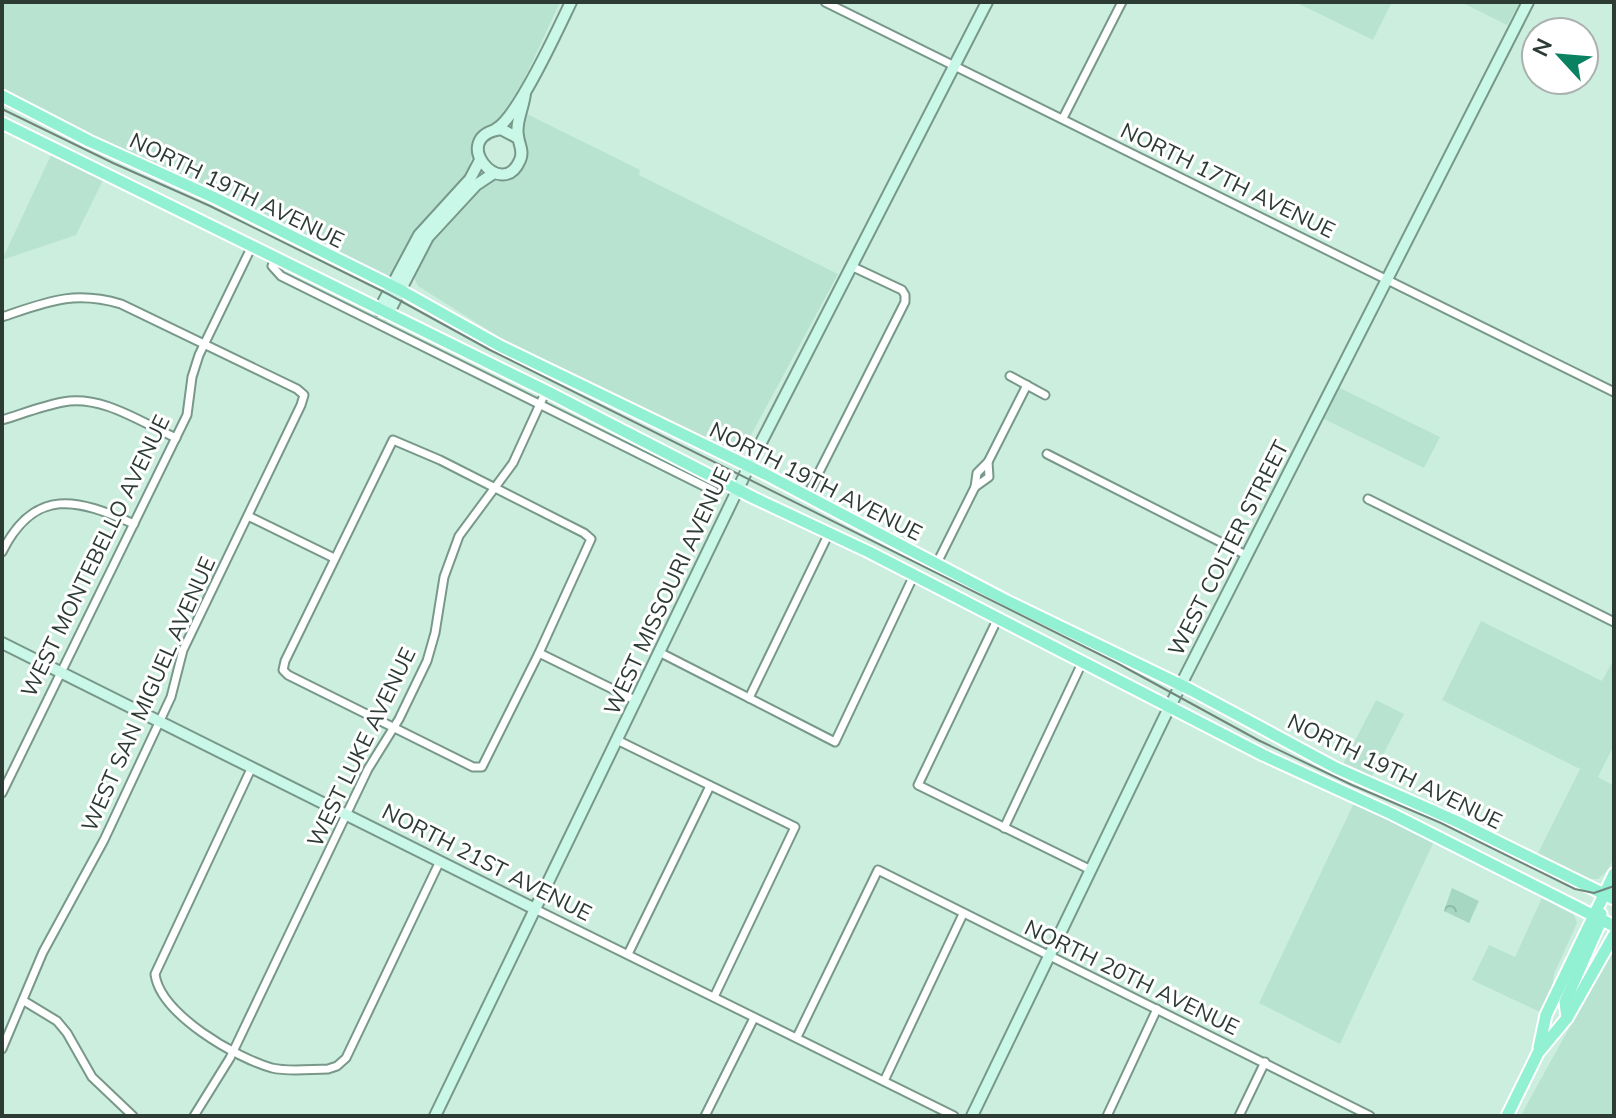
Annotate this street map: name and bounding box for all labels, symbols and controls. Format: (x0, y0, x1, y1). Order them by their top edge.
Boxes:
north arrow (1520, 16, 1600, 96)
text: N (1526, 34, 1558, 61)
street label: NORTH 17TH AVENUE (1116, 116, 1340, 244)
street label: NORTH 19TH AVENUE (125, 126, 349, 254)
street label: WEST MONTEBELLO AVENUE (14, 410, 176, 702)
street label: NORTH 19TH AVENUE (705, 415, 927, 547)
street label: WEST COLTER STREET (1161, 435, 1295, 661)
street label: WEST MISSOURI AVENUE (597, 463, 737, 719)
street label: WEST SAN MIGUEL AVENUE (75, 552, 221, 836)
street label: WEST LUKE AVENUE (301, 643, 421, 851)
street label: NORTH 19TH AVENUE (1283, 707, 1507, 835)
street label: NORTH 21ST AVENUE (377, 797, 597, 927)
street label: NORTH 20TH AVENUE (1020, 913, 1244, 1041)

